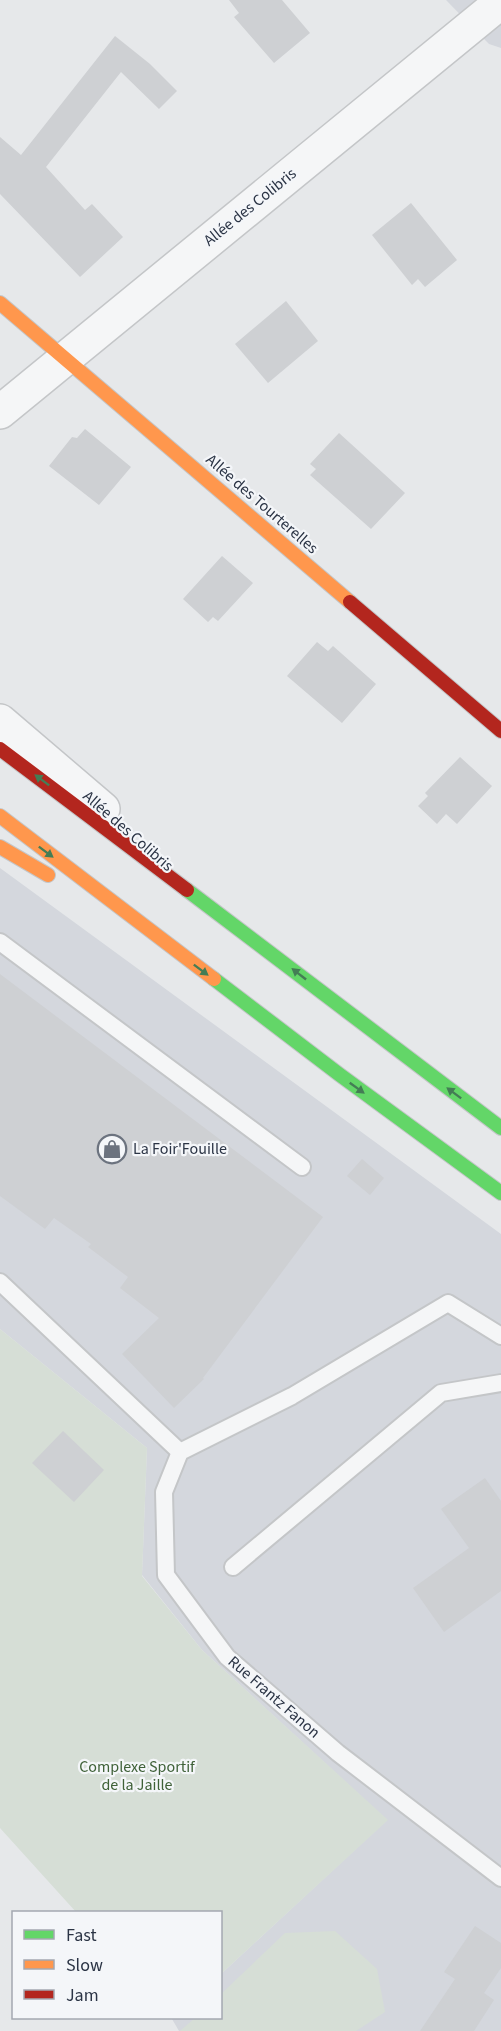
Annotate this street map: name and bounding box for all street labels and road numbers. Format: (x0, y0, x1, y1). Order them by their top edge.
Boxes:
street label: Allée des Colibris (199, 163, 301, 251)
street label: Allée des Tourterelles (201, 449, 323, 559)
street label: Allée des Colibris (78, 785, 178, 877)
street label: Rue Frantz Fanon (223, 1651, 325, 1743)

